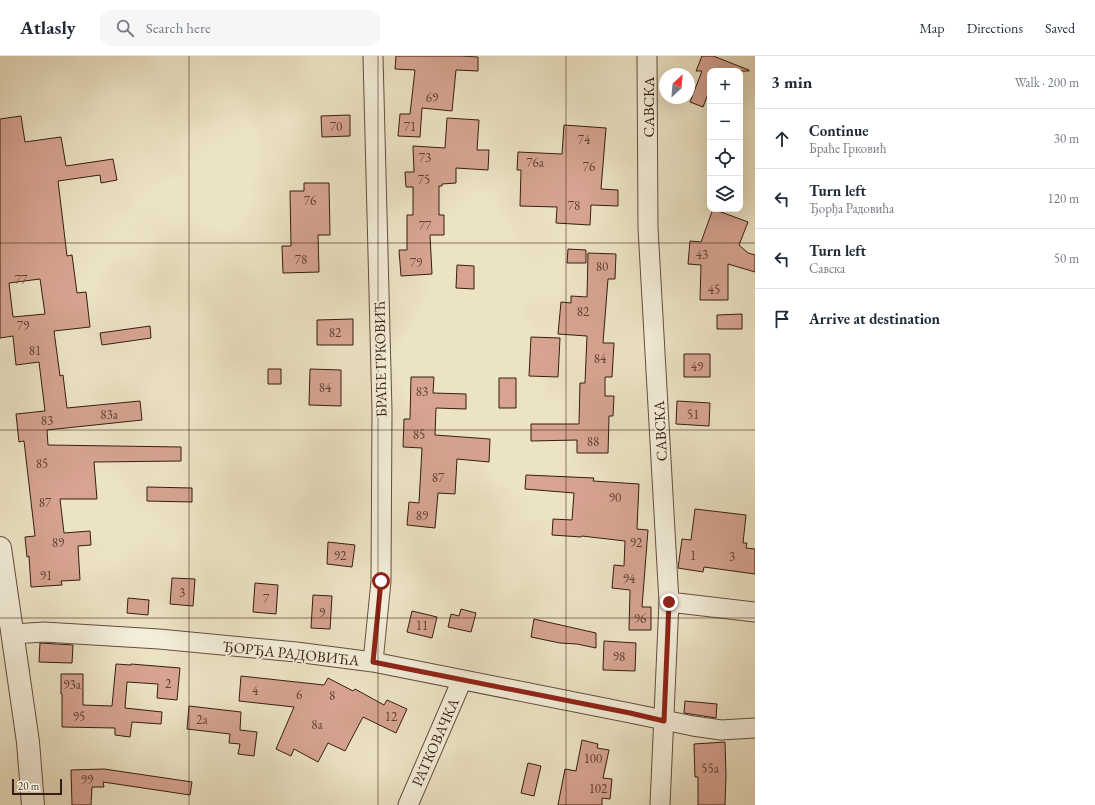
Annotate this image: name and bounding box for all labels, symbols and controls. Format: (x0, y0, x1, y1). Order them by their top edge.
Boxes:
search box (100, 10, 380, 46)
text: Atlasly (20, 15, 76, 40)
icon: search (114, 17, 136, 39)
text: Search here (146, 18, 211, 37)
text: Map (919, 19, 945, 37)
text: Directions (967, 19, 1023, 37)
text: Saved (1045, 19, 1075, 37)
north arrow (659, 68, 695, 104)
map controls (707, 68, 743, 212)
button: + (707, 68, 743, 104)
text: 3 min (771, 71, 812, 93)
text: Walk · 200 m (1015, 74, 1079, 91)
street label: САВСКА (639, 76, 658, 137)
house number: 69 (426, 89, 439, 106)
button: − (707, 104, 743, 140)
house number: 70 (330, 118, 342, 135)
house number: 71 (404, 118, 416, 135)
text: Continue (809, 121, 869, 140)
icon: ahead (771, 128, 793, 150)
text: 30 m (1054, 130, 1079, 147)
house number: 74 (578, 131, 591, 148)
button: locate (707, 140, 743, 176)
text: Браће Грковић (809, 140, 886, 157)
house number: 73 (419, 149, 431, 166)
house number: 76a (526, 154, 545, 171)
house number: 76 (583, 158, 595, 175)
house number: 75 (418, 171, 430, 188)
button: layers (707, 176, 743, 212)
text: Turn left (809, 181, 866, 200)
icon: left (771, 188, 793, 210)
text: 120 m (1048, 190, 1079, 207)
house number: 76 (304, 192, 316, 209)
house number: 78 (568, 197, 580, 214)
text: Ђорђа Радовића (809, 200, 894, 217)
house number: 77 (419, 217, 432, 234)
text: Turn left (809, 241, 866, 260)
house number: 43 (696, 246, 708, 263)
icon: left (771, 248, 793, 270)
text: 50 m (1054, 250, 1079, 267)
house number: 78 (295, 251, 307, 268)
house number: 79 (410, 254, 423, 271)
house number: 80 (596, 258, 608, 275)
text: Савска (809, 260, 845, 277)
house number: 77 (15, 271, 28, 288)
house number: 45 (708, 281, 720, 298)
street label: БРАЋЕ ГРКОВИЋ (369, 300, 391, 418)
house number: 82 (577, 303, 590, 320)
icon: arrive (771, 308, 793, 330)
text: Arrive at destination (809, 309, 940, 328)
house number: 79 (17, 317, 30, 334)
house number: 82 (329, 324, 342, 341)
house number: 81 (29, 342, 41, 359)
house number: 84 (594, 350, 607, 367)
house number: 49 (691, 358, 704, 375)
house number: 84 (319, 379, 332, 396)
house number: 83 (416, 383, 428, 400)
street label: САВСКА (649, 400, 671, 462)
house number: 83a (100, 406, 119, 423)
house number: 51 (687, 406, 699, 423)
house number: 83 (41, 412, 53, 429)
house number: 85 (413, 426, 425, 443)
house number: 88 (587, 433, 599, 450)
house number: 85 (36, 455, 48, 472)
house number: 87 (432, 469, 445, 486)
house number: 90 (609, 489, 621, 506)
house number: 87 (39, 494, 52, 511)
house number: 89 (416, 507, 429, 524)
house number: 89 (52, 534, 65, 551)
house number: 92 (630, 534, 643, 551)
house number: 92 (334, 547, 347, 564)
house number: 1 (690, 547, 696, 564)
house number: 3 (729, 548, 735, 565)
house number: 91 (40, 567, 52, 584)
house number: 94 (623, 570, 636, 587)
route start (372, 572, 390, 590)
house number: 3 (179, 584, 185, 601)
house number: 7 (263, 590, 270, 607)
route end (660, 593, 678, 611)
house number: 9 (319, 604, 326, 621)
house number: 96 (634, 610, 646, 627)
house number: 11 (416, 617, 428, 634)
street label: ЂОРЂА РАДОВИЋА (222, 636, 361, 670)
house number: 98 (613, 648, 625, 665)
house number: 2 (165, 675, 172, 692)
house number: 93a (63, 676, 82, 693)
house number: 4 (252, 682, 259, 699)
house number: 6 (296, 686, 302, 703)
house number: 8 (329, 687, 335, 704)
street label: РАТКОВАЧКА (407, 694, 463, 789)
house number: 95 (73, 708, 85, 725)
house number: 12 (385, 708, 398, 725)
house number: 2a (196, 711, 209, 728)
house number: 8a (311, 716, 324, 733)
house number: 100 (584, 750, 602, 767)
house number: 55a (701, 760, 720, 777)
house number: 99 (81, 771, 94, 788)
scale bar (12, 777, 62, 796)
text: 20 m (18, 779, 39, 793)
house number: 102 (589, 780, 608, 797)

